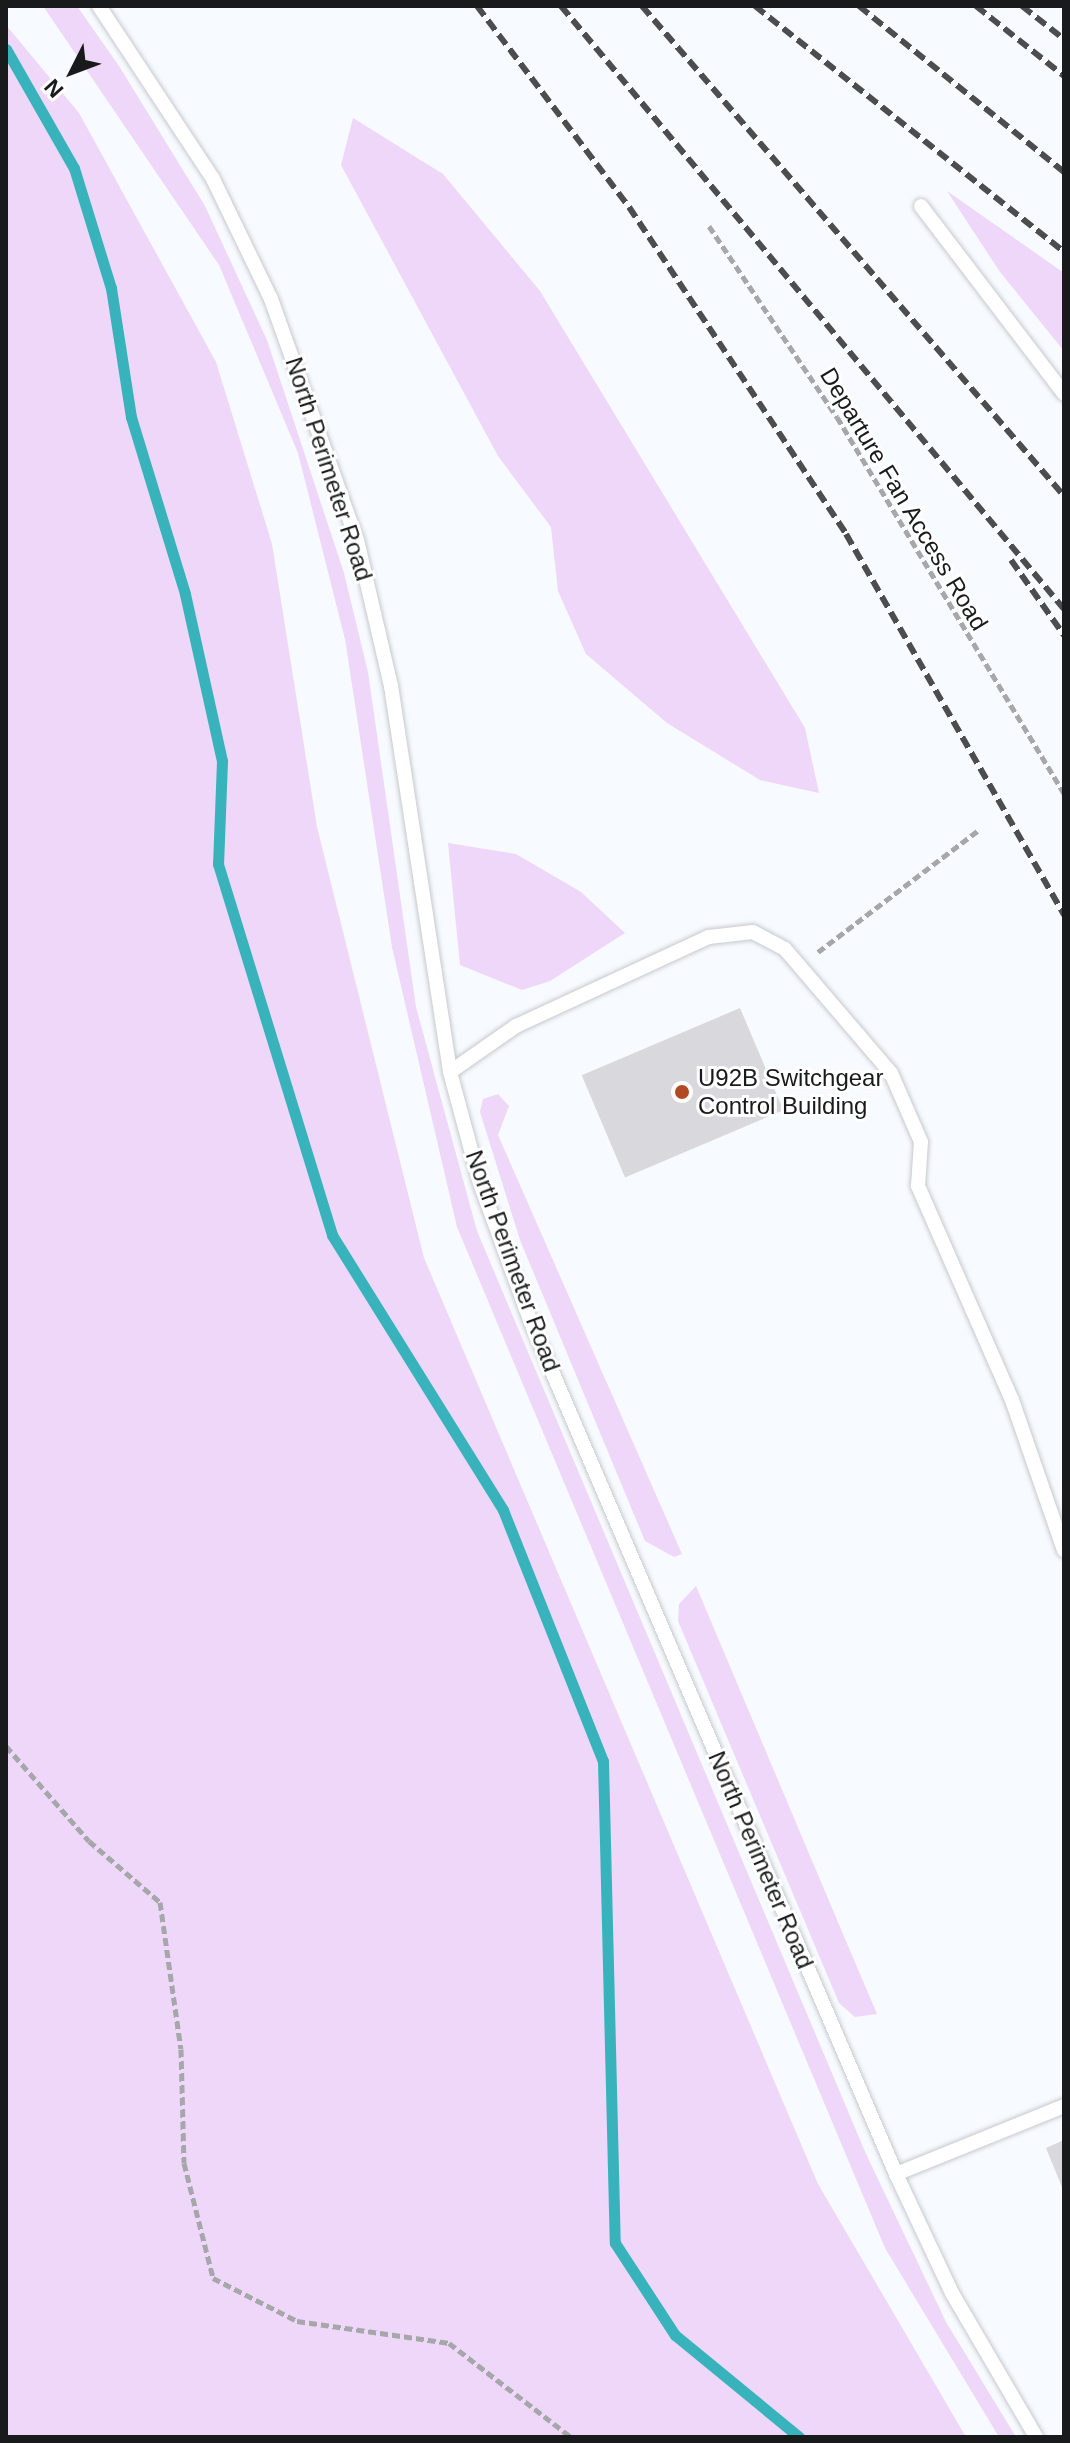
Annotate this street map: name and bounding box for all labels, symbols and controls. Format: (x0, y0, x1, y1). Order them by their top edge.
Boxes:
north arrow (32, 32, 112, 112)
text: N (39, 74, 68, 103)
street label: North Perimeter Road (279, 354, 379, 584)
street label: Departure Fan Access Road (814, 362, 994, 636)
place label: U92B Switchgear Control Building (698, 1064, 883, 1120)
marker: U92B Switchgear Control Building (673, 1083, 691, 1101)
street label: North Perimeter Road (460, 1146, 566, 1376)
street label: North Perimeter Road (702, 1747, 820, 1973)

